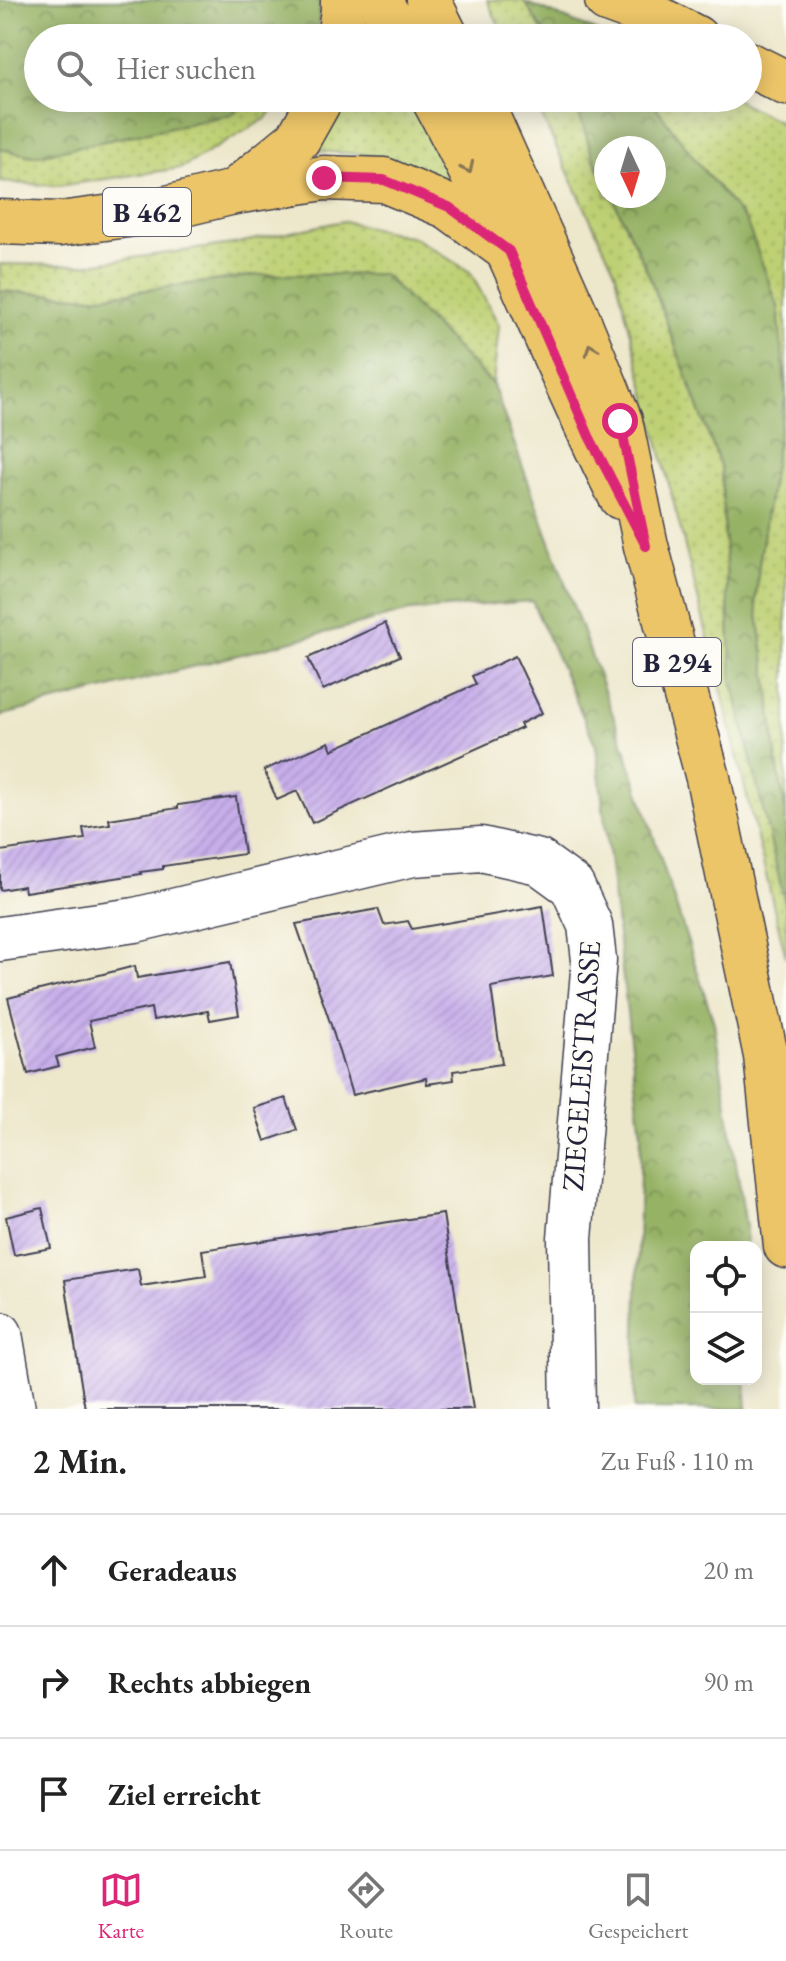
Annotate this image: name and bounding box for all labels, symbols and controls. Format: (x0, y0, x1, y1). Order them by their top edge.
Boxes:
search box (24, 24, 762, 112)
icon: search (52, 46, 96, 90)
text: Hier suchen (116, 49, 256, 88)
north arrow (594, 136, 666, 208)
one-way arrow (458, 159, 474, 174)
route end (306, 160, 342, 196)
road number: B 462 (103, 188, 191, 236)
one-way arrow (584, 343, 600, 357)
route start (602, 403, 638, 439)
road number: B 294 (633, 638, 721, 686)
street label: ZIEGELEISTRASSE (553, 939, 609, 1192)
map controls (690, 1241, 762, 1385)
button: locate (690, 1241, 762, 1313)
button: layers (690, 1313, 762, 1385)
text: 2 Min. (32, 1439, 127, 1483)
text: Zu Fuß · 110 m (601, 1444, 754, 1478)
icon: ahead (32, 1548, 76, 1592)
text: Geradeaus (108, 1551, 237, 1590)
text: 20 m (704, 1553, 754, 1587)
icon: right (32, 1660, 76, 1704)
text: Rechts abbiegen (108, 1663, 311, 1702)
text: 90 m (704, 1665, 754, 1699)
icon: arrive (32, 1772, 76, 1816)
text: Ziel erreicht (108, 1775, 261, 1814)
tab: Karte (98, 1868, 144, 1945)
tab: Route (339, 1868, 393, 1945)
tab: Gespeichert (588, 1868, 688, 1945)

